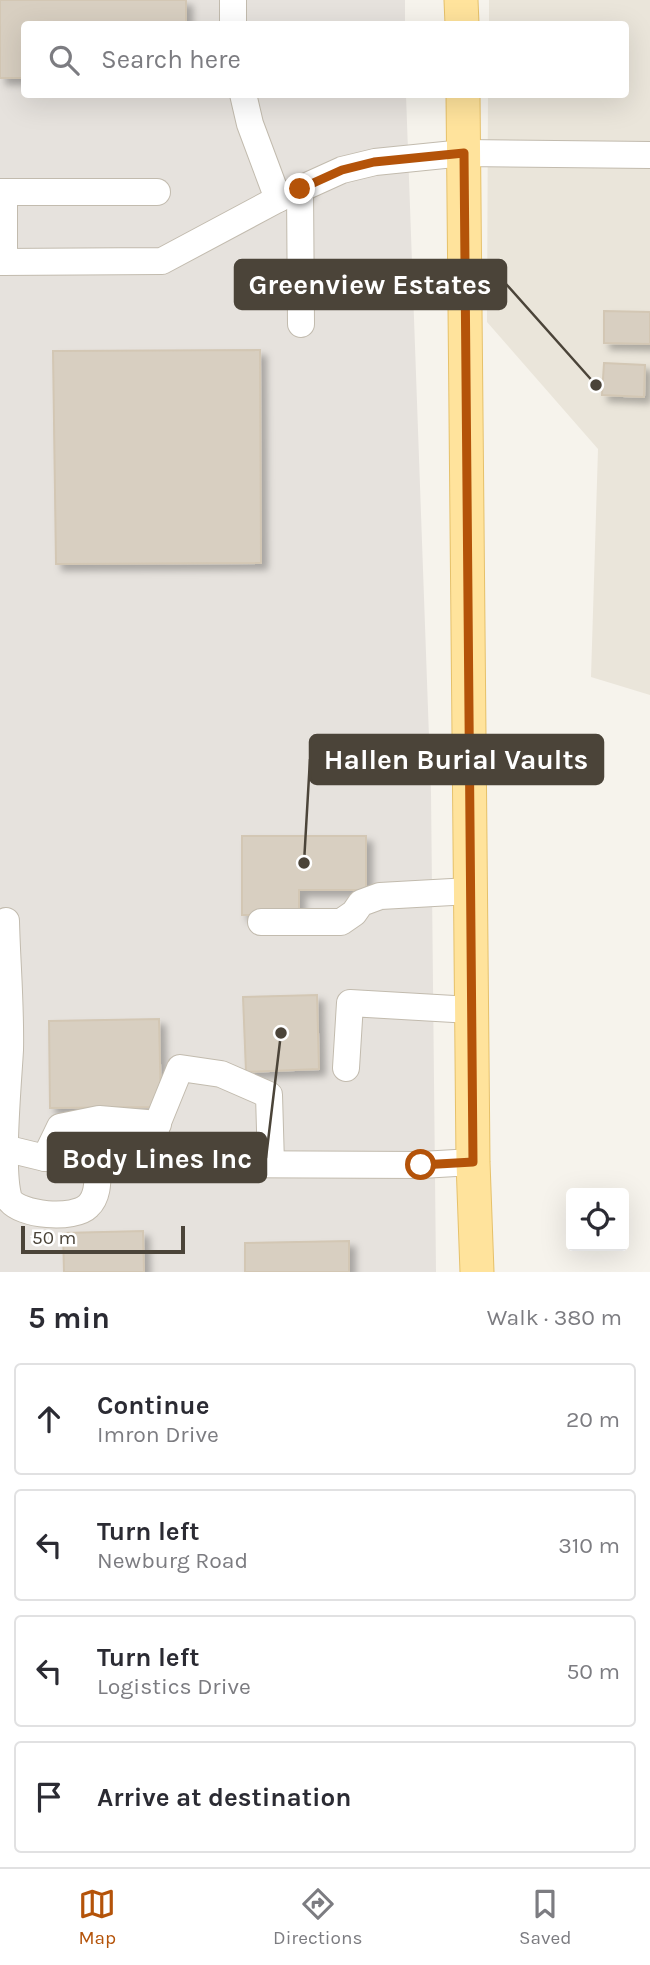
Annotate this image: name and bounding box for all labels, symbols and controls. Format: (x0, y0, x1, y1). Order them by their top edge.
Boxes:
search box (21, 21, 629, 98)
icon: search (45, 41, 83, 79)
text: Search here (101, 44, 241, 75)
route end (284, 173, 315, 204)
callout: Greenview Estates (235, 260, 506, 309)
text: Greenview Estates (248, 268, 492, 301)
callout: Hallen Burial Vaults (310, 735, 603, 784)
text: Hallen Burial Vaults (324, 743, 588, 776)
callout: Body Lines Inc (48, 1133, 266, 1182)
text: Body Lines Inc (62, 1142, 252, 1175)
route start (405, 1149, 436, 1180)
map controls (566, 1188, 629, 1251)
button: locate (566, 1188, 629, 1251)
scale bar (21, 1223, 186, 1255)
text: 50 m (32, 1227, 76, 1249)
text: 5 min (28, 1300, 110, 1336)
text: Walk · 380 m (487, 1304, 622, 1331)
text: Continue (97, 1390, 209, 1421)
icon: ahead (30, 1400, 68, 1438)
text: 20 m (566, 1406, 620, 1433)
text: Imron Drive (97, 1421, 219, 1448)
text: Turn left (97, 1516, 199, 1547)
icon: left (30, 1526, 68, 1564)
text: 310 m (558, 1532, 620, 1559)
text: Newburg Road (97, 1547, 248, 1574)
text: Turn left (97, 1642, 199, 1673)
icon: left (30, 1652, 68, 1690)
text: 50 m (566, 1658, 620, 1685)
text: Logistics Drive (97, 1673, 251, 1700)
icon: arrive (30, 1778, 68, 1816)
text: Arrive at destination (97, 1782, 351, 1813)
tab: Map (78, 1885, 116, 1949)
tab: Directions (273, 1885, 362, 1949)
tab: Saved (519, 1885, 572, 1949)

